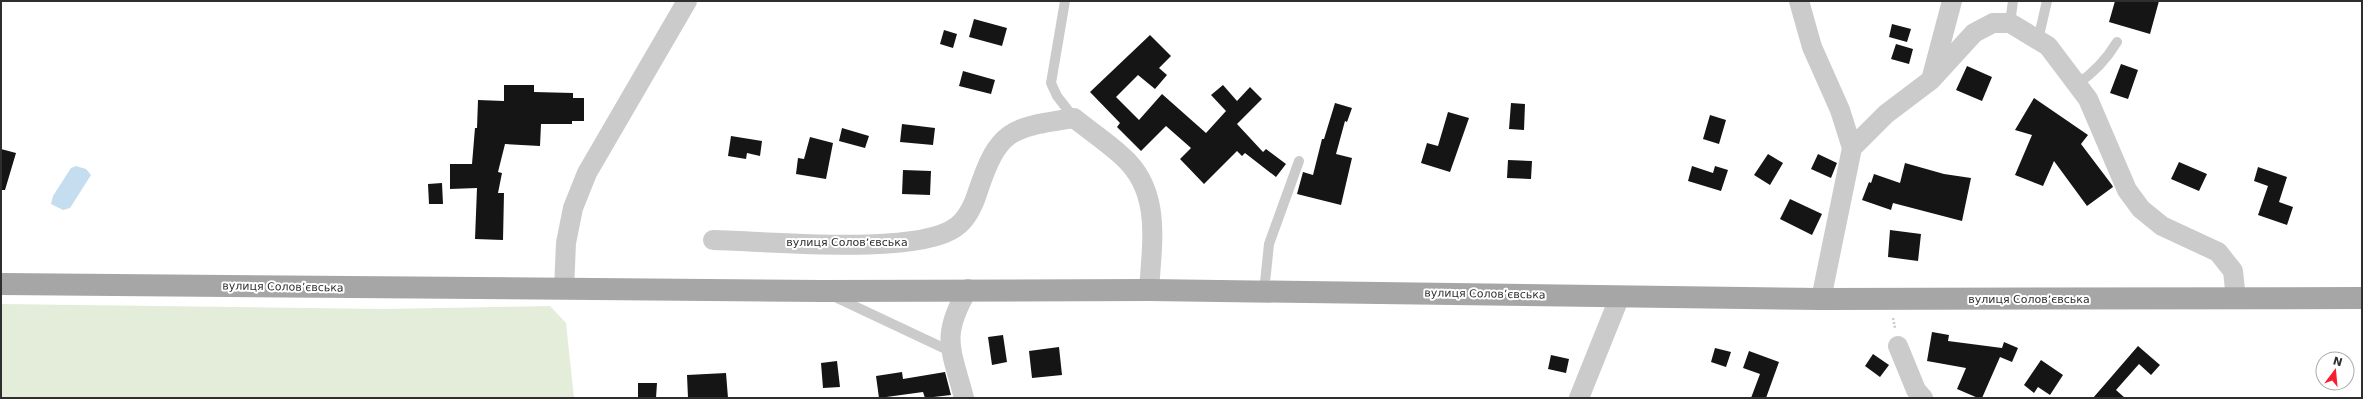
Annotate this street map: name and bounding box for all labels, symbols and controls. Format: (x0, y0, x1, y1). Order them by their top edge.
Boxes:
street label: вулиця Соловʼєвська (786, 236, 908, 249)
street label: вулиця Соловʼєвська (222, 279, 344, 295)
street label: вулиця Соловʼєвська (1424, 286, 1546, 302)
street label: вулиця Соловʼєвська (1968, 293, 2090, 306)
north arrow (2315, 351, 2355, 391)
text: N (2331, 354, 2344, 369)

